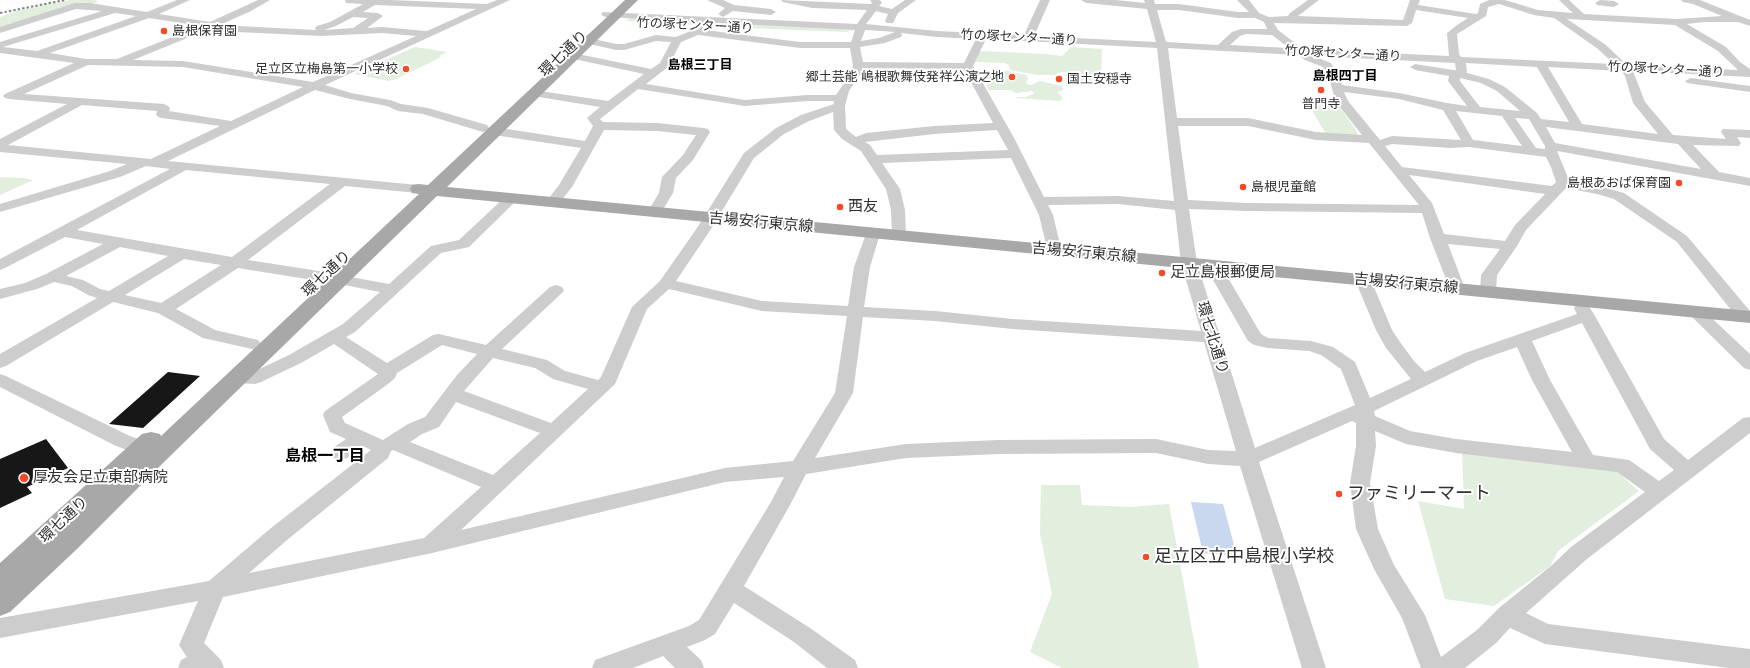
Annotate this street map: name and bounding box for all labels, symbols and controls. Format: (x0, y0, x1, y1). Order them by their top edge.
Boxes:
street label: 竹の塚センター通り (636, 15, 754, 37)
place label: 島根保育園 (172, 23, 237, 39)
marker: 島根保育園 (159, 26, 169, 36)
street label: 環七通り (536, 27, 592, 81)
street label: 竹の塚センター通り (960, 27, 1078, 49)
street label: 竹の塚センター通り (1284, 43, 1402, 65)
district label: 島根三丁目 (668, 57, 732, 73)
street label: 竹の塚センター通り (1607, 59, 1725, 81)
place label: 足立区立梅島第一小学校 (255, 61, 398, 77)
marker: 足立区立梅島第一小学校 (401, 64, 411, 74)
district label: 島根四丁目 (1313, 68, 1377, 84)
place label: 郷土芸能 嶋根歌舞伎発祥公演之地 (806, 69, 1004, 85)
place label: 国土安穏寺 (1067, 71, 1132, 87)
marker: 郷土芸能 嶋根歌舞伎発祥公演之地 (1007, 72, 1017, 82)
marker: 国土安穏寺 (1054, 74, 1064, 84)
marker: 普門寺 (1316, 85, 1326, 95)
place label: 普門寺 (1302, 96, 1340, 112)
place label: 島根あおば保育園 (1567, 175, 1671, 191)
marker: 島根あおば保育園 (1674, 178, 1684, 188)
place label: 島根児童館 (1251, 179, 1316, 195)
marker: 島根児童館 (1238, 182, 1248, 192)
place label: 西友 (848, 198, 878, 216)
marker: 西友 (835, 202, 845, 212)
street label: 吉場安行東京線 (708, 209, 814, 237)
street label: 吉場安行東京線 (1031, 239, 1137, 267)
street label: 環七通り (299, 247, 355, 301)
place label: 足立島根郵便局 (1170, 264, 1275, 282)
marker: 足立島根郵便局 (1157, 268, 1167, 278)
street label: 吉場安行東京線 (1353, 270, 1459, 298)
street label: 環七北通り (1192, 300, 1232, 376)
district label: 島根一丁目 (285, 447, 365, 467)
place label: 厚友会足立東部病院 (33, 469, 168, 487)
marker: 厚友会足立東部病院 (18, 472, 30, 484)
place label: ファミリーマート (1347, 483, 1491, 505)
marker: ファミリーマート (1334, 489, 1344, 499)
street label: 環七通り (36, 493, 92, 547)
place label: 足立区立中島根小学校 (1154, 546, 1334, 568)
marker: 足立区立中島根小学校 (1141, 552, 1151, 562)

